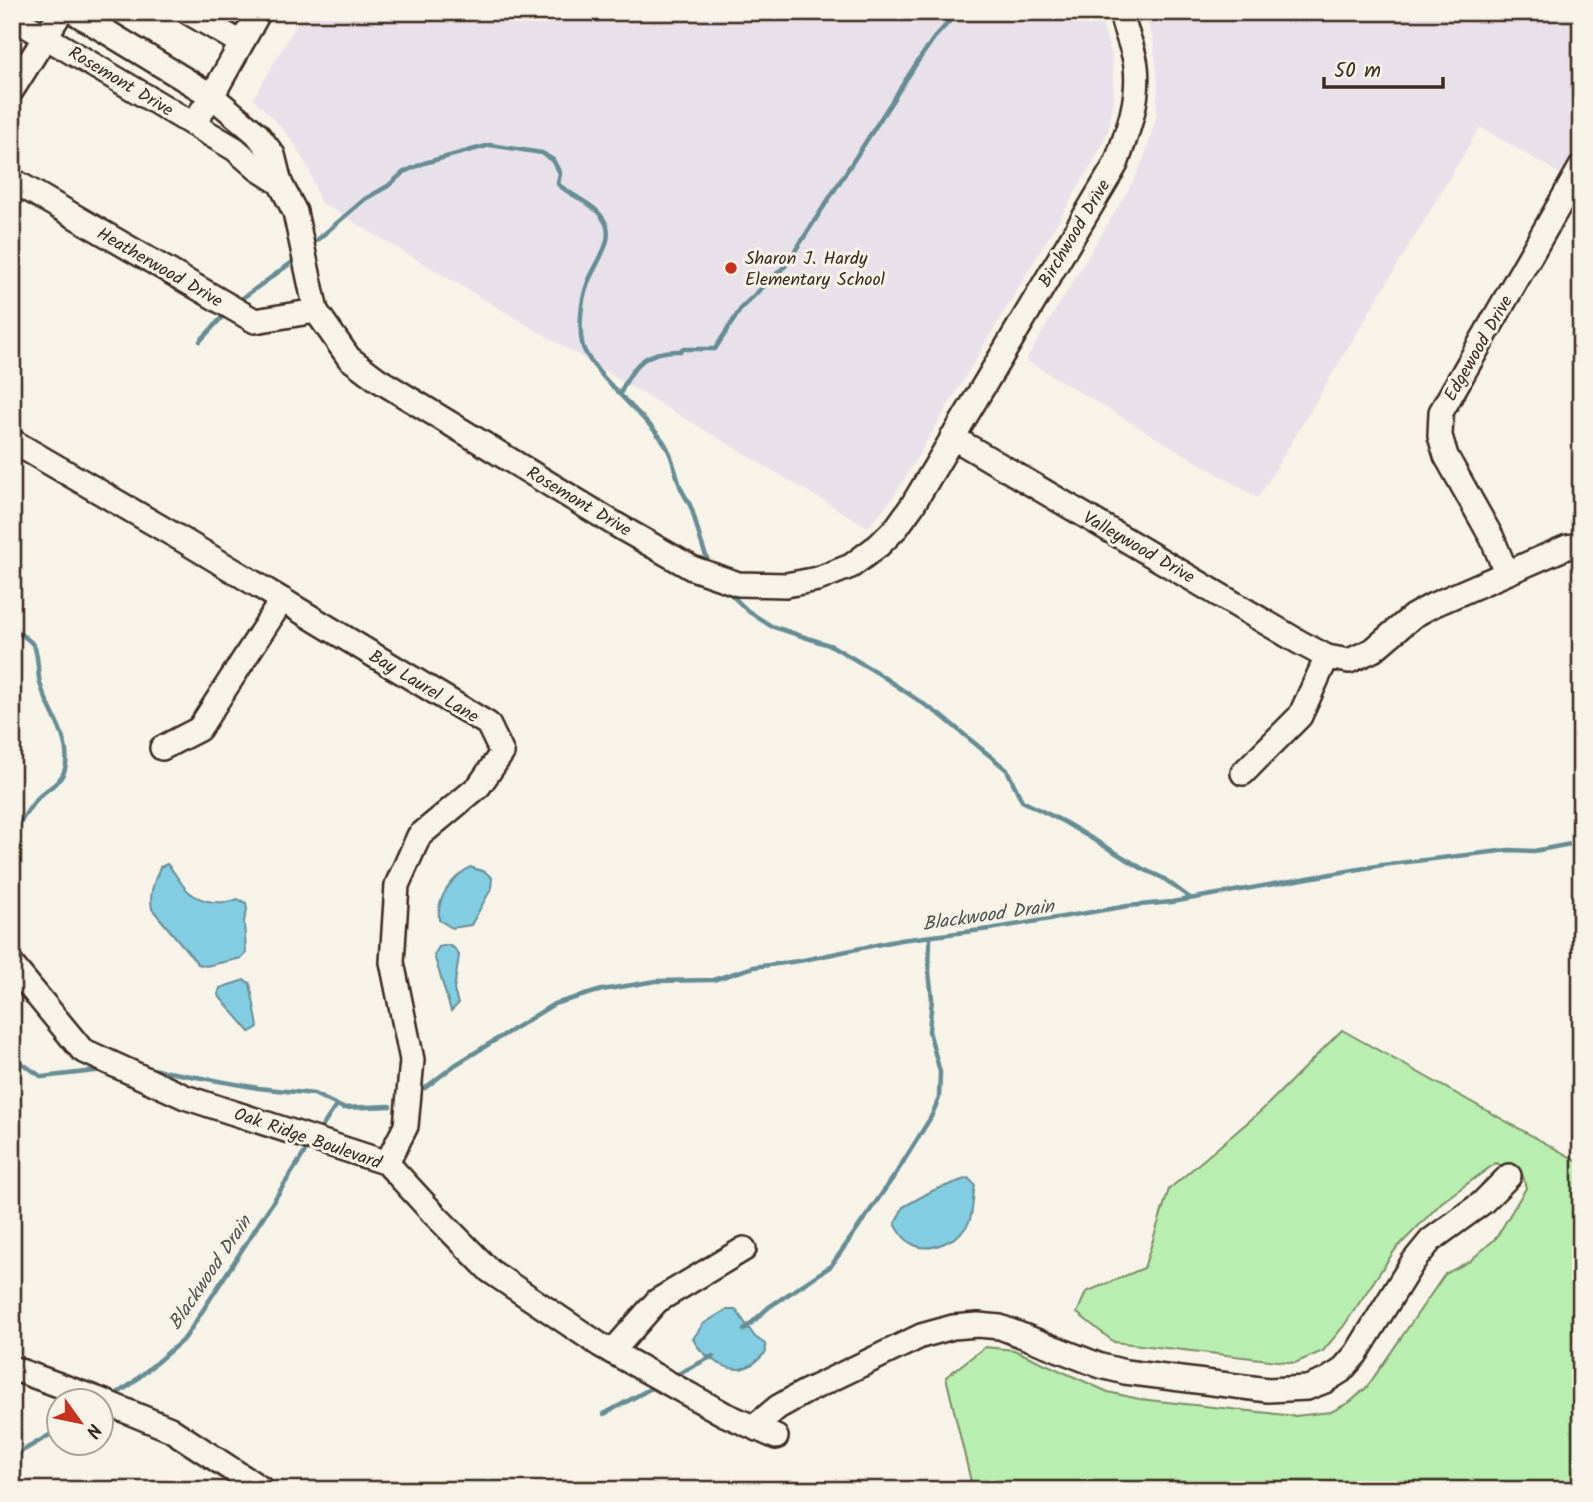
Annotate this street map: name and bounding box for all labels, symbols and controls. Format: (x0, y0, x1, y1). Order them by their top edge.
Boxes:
street label: Rosemont Drive (62, 39, 178, 125)
scale bar (1324, 46, 1442, 90)
text: 50 m (1334, 55, 1381, 88)
street label: Birchwood Drive (1032, 174, 1119, 293)
street label: Heatherwood Drive (91, 220, 228, 316)
place label: Sharon J. Hardy Elementary School (745, 245, 886, 295)
marker: Sharon J. Hardy Elementary School (723, 260, 739, 276)
street label: Edgewood Drive (1437, 290, 1521, 407)
street label: Rosemont Drive (520, 459, 636, 545)
street label: Valleywood Drive (1077, 504, 1200, 592)
street label: Bay Laurel Lane (363, 643, 484, 732)
water label: Blackwood Drain (921, 892, 1058, 940)
street label: Oak Ridge Boulevard (230, 1101, 386, 1179)
water label: Blackwood Drain (161, 1208, 261, 1336)
north arrow (46, 1386, 116, 1456)
text: N (77, 1417, 108, 1443)

